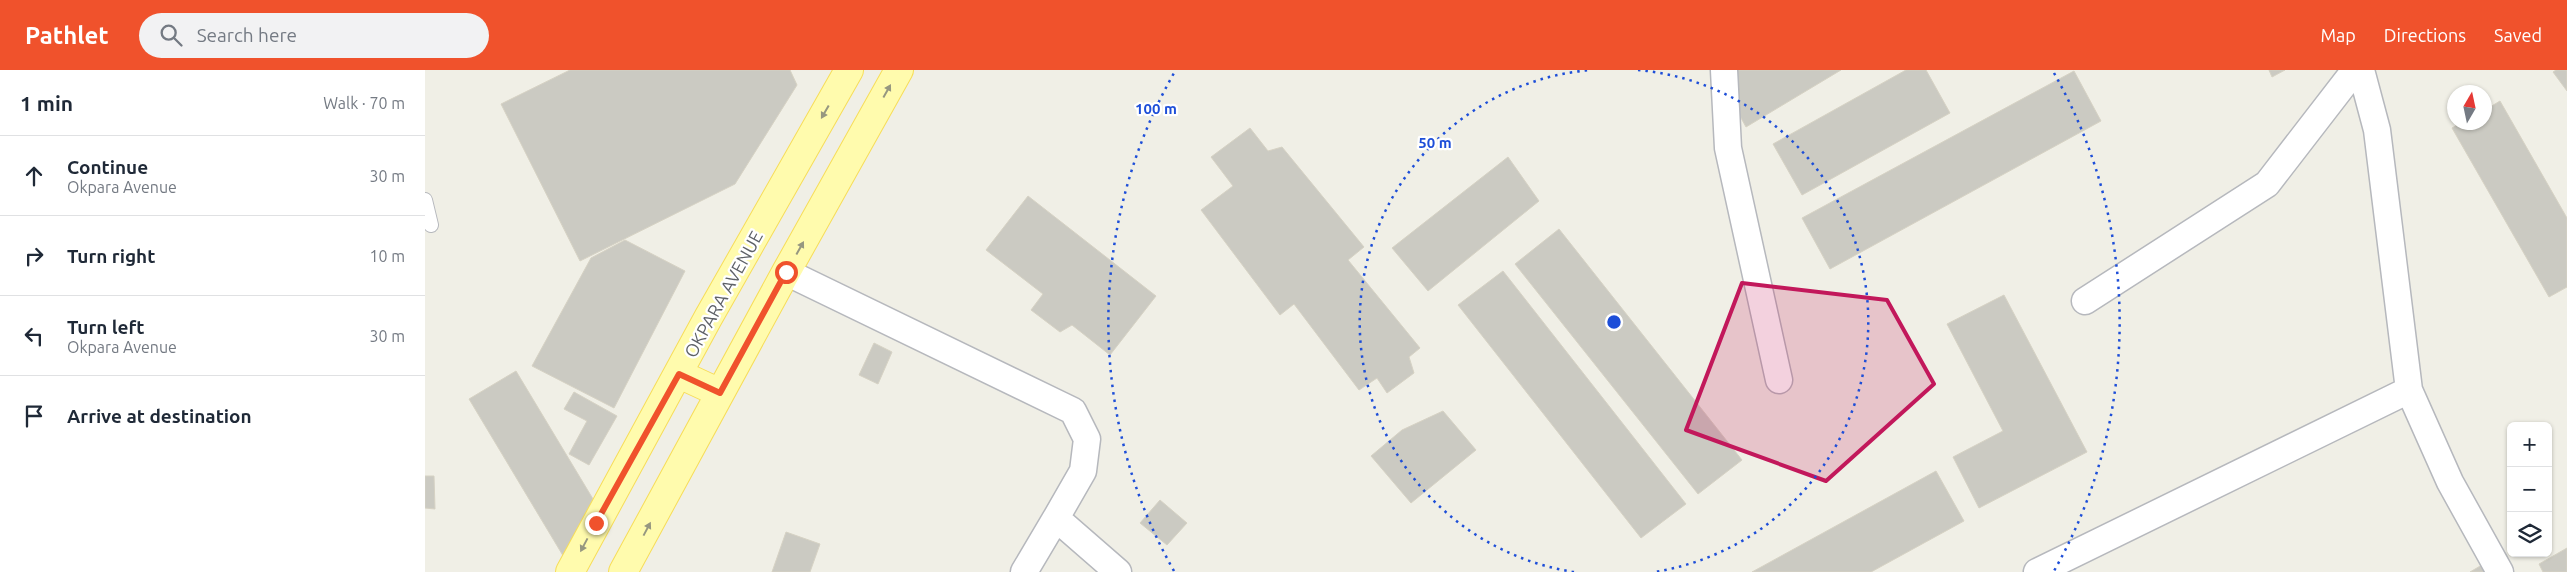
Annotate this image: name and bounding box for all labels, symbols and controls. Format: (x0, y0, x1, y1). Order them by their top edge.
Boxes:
search box (139, 13, 489, 58)
icon: search (157, 21, 185, 49)
text: Pathlet (25, 22, 109, 49)
text: Search here (197, 24, 297, 46)
text: Map (2320, 25, 2356, 45)
text: Directions (2384, 25, 2466, 45)
text: Saved (2494, 25, 2542, 45)
one-way arrow (883, 84, 892, 98)
north arrow (2447, 85, 2492, 130)
text: 1 min (20, 91, 73, 115)
text: Walk · 70 m (323, 94, 405, 112)
text: 100 m (1135, 100, 1177, 117)
one-way arrow (821, 106, 830, 119)
text: 50 m (1418, 134, 1452, 151)
text: Continue (67, 156, 148, 178)
icon: ahead (20, 162, 48, 190)
text: 30 m (369, 167, 405, 185)
text: Okpara Avenue (67, 178, 177, 196)
street label: OKPARA AVENUE (680, 227, 766, 361)
one-way arrow (795, 241, 804, 255)
icon: right (20, 242, 48, 270)
text: Turn right (67, 245, 155, 267)
text: 10 m (369, 247, 405, 265)
route start (775, 261, 798, 284)
centre of rings (1605, 313, 1623, 331)
text: Turn left (67, 316, 145, 338)
icon: left (20, 322, 48, 350)
text: 30 m (369, 327, 405, 345)
text: Okpara Avenue (67, 338, 177, 356)
icon: arrive (20, 402, 48, 430)
text: Arrive at destination (67, 405, 252, 427)
map controls (2507, 422, 2552, 557)
button: + (2507, 422, 2552, 467)
button: − (2507, 467, 2552, 512)
route end (585, 512, 608, 535)
button: layers (2507, 512, 2552, 557)
one-way arrow (643, 522, 651, 536)
one-way arrow (580, 538, 589, 551)

